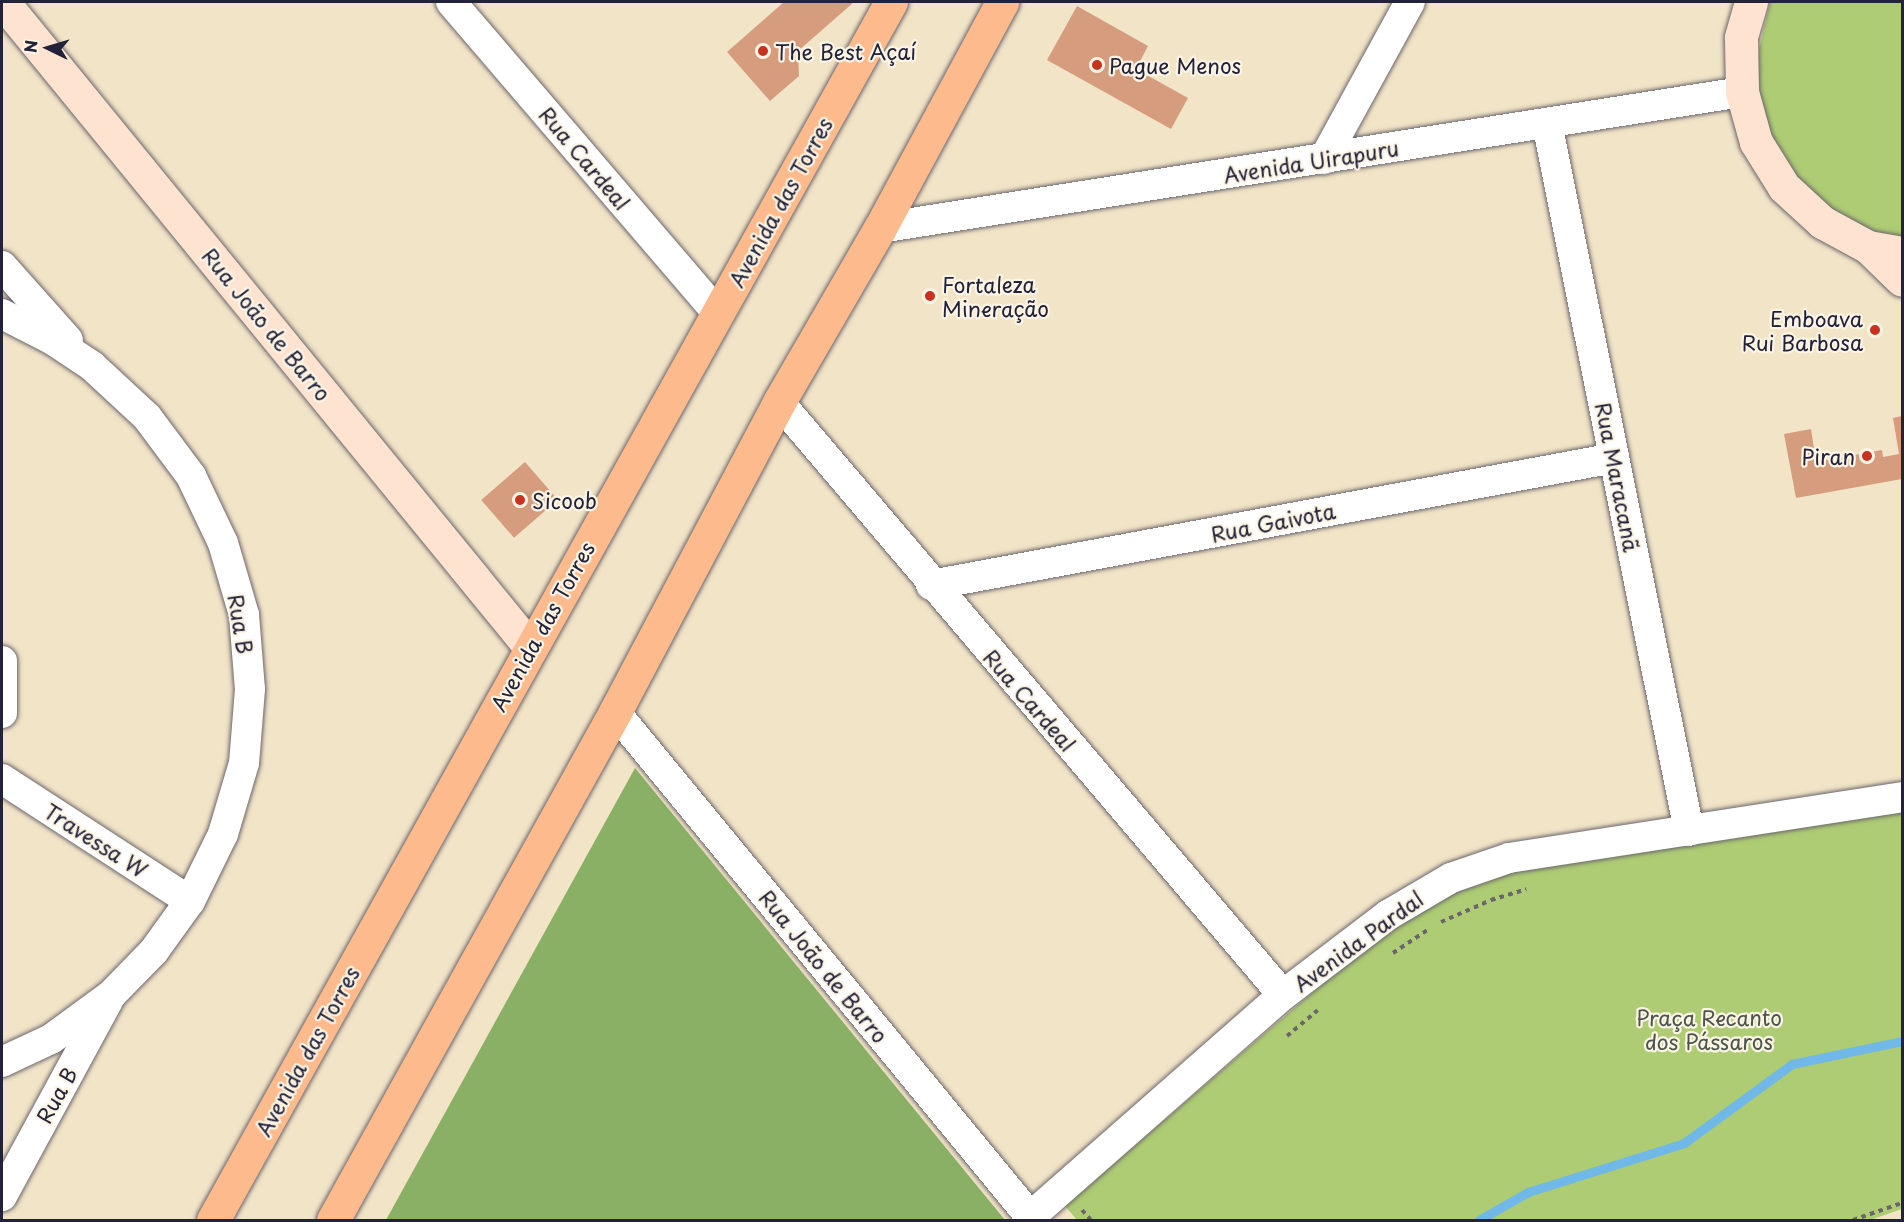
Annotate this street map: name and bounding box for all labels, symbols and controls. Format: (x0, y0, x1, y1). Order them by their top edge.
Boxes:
north arrow (18, 18, 78, 78)
place label: The Best Açaí (775, 38, 916, 64)
text: N (18, 39, 43, 54)
marker: The Best Açaí (756, 44, 770, 58)
place label: Pague Menos (1109, 52, 1242, 78)
marker: Pague Menos (1090, 58, 1104, 72)
street label: Rua Cardeal (535, 101, 635, 215)
street label: Avenida das Torres (723, 112, 837, 292)
street label: Avenida Uirapuru (1221, 135, 1401, 187)
street label: Rua João de Barro (197, 242, 337, 406)
place label: Fortaleza Mineração (942, 271, 1049, 321)
marker: Fortaleza Mineração (923, 289, 937, 303)
place label: Emboava Rui Barbosa (1741, 305, 1863, 355)
marker: Emboava Rui Barbosa (1868, 323, 1882, 337)
street label: Rua Maracanã (1591, 400, 1645, 554)
place label: Piran (1802, 443, 1855, 469)
marker: Piran (1860, 449, 1874, 463)
place label: Sicoob (532, 487, 597, 513)
marker: Sicoob (513, 493, 527, 507)
street label: Rua Gaivota (1208, 498, 1338, 546)
street label: Avenida das Torres (485, 536, 599, 716)
street label: Rua B (224, 592, 258, 656)
street label: Rua Cardeal (979, 644, 1081, 756)
street label: Travessa W (40, 797, 152, 883)
street label: Rua João de Barro (754, 884, 894, 1048)
street label: Avenida Pardal (1289, 886, 1427, 996)
street label: Avenida das Torres (250, 961, 364, 1141)
park label: Praça Recanto dos Pássaros (1635, 1004, 1783, 1054)
street label: Rua B (30, 1062, 82, 1128)

